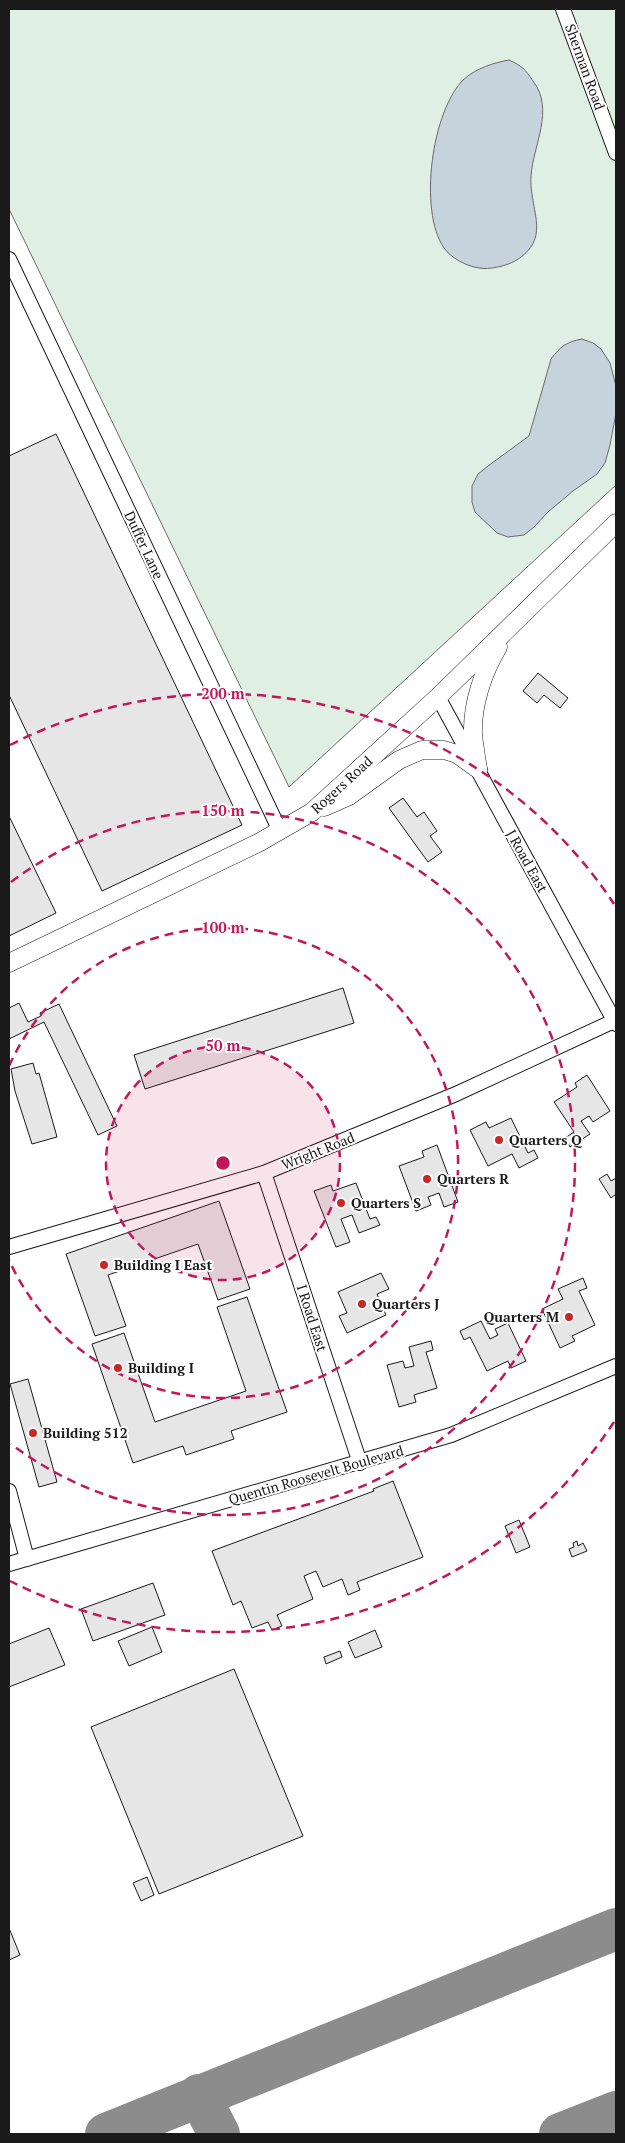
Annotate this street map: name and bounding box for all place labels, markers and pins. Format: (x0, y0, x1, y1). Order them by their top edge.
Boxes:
place label: Quarters Q (509, 1130, 582, 1149)
marker: Quarters Q (493, 1134, 505, 1146)
centre of rings (214, 1154, 232, 1172)
place label: Quarters R (437, 1169, 509, 1188)
marker: Quarters R (421, 1173, 433, 1185)
place label: Quarters S (351, 1193, 421, 1212)
marker: Quarters S (335, 1197, 347, 1209)
place label: Building I East (114, 1255, 212, 1274)
marker: Building I East (98, 1259, 110, 1271)
place label: Quarters J (372, 1294, 439, 1313)
marker: Quarters J (356, 1298, 368, 1310)
place label: Quarters M (484, 1307, 559, 1326)
marker: Quarters M (563, 1311, 575, 1323)
place label: Building I (128, 1358, 194, 1377)
marker: Building I (112, 1362, 124, 1374)
place label: Building 512 (43, 1423, 128, 1442)
marker: Building 512 (27, 1427, 39, 1439)

